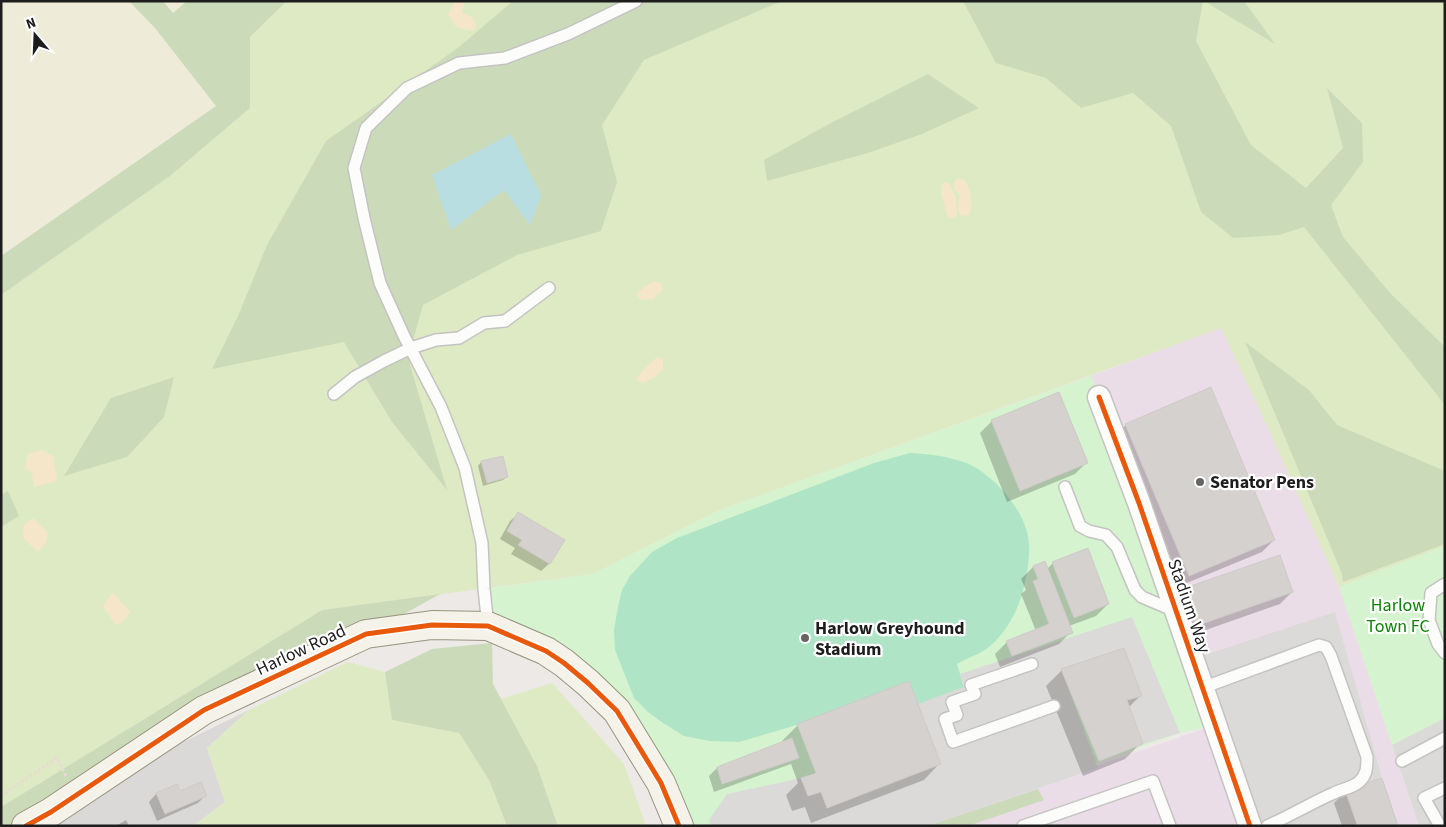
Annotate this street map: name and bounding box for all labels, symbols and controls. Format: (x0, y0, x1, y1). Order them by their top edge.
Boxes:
north arrow (10, 10, 60, 60)
text: N (23, 13, 39, 35)
place label: Senator Pens (1210, 470, 1314, 495)
marker: Senator Pens (1194, 476, 1206, 488)
street label: Stadium Way (1161, 556, 1217, 657)
park label: Harlow Town FC (1366, 593, 1430, 639)
place label: Harlow Greyhound Stadium (815, 616, 965, 662)
street label: Harlow Road (252, 618, 350, 682)
marker: Harlow Greyhound Stadium (799, 632, 811, 644)

